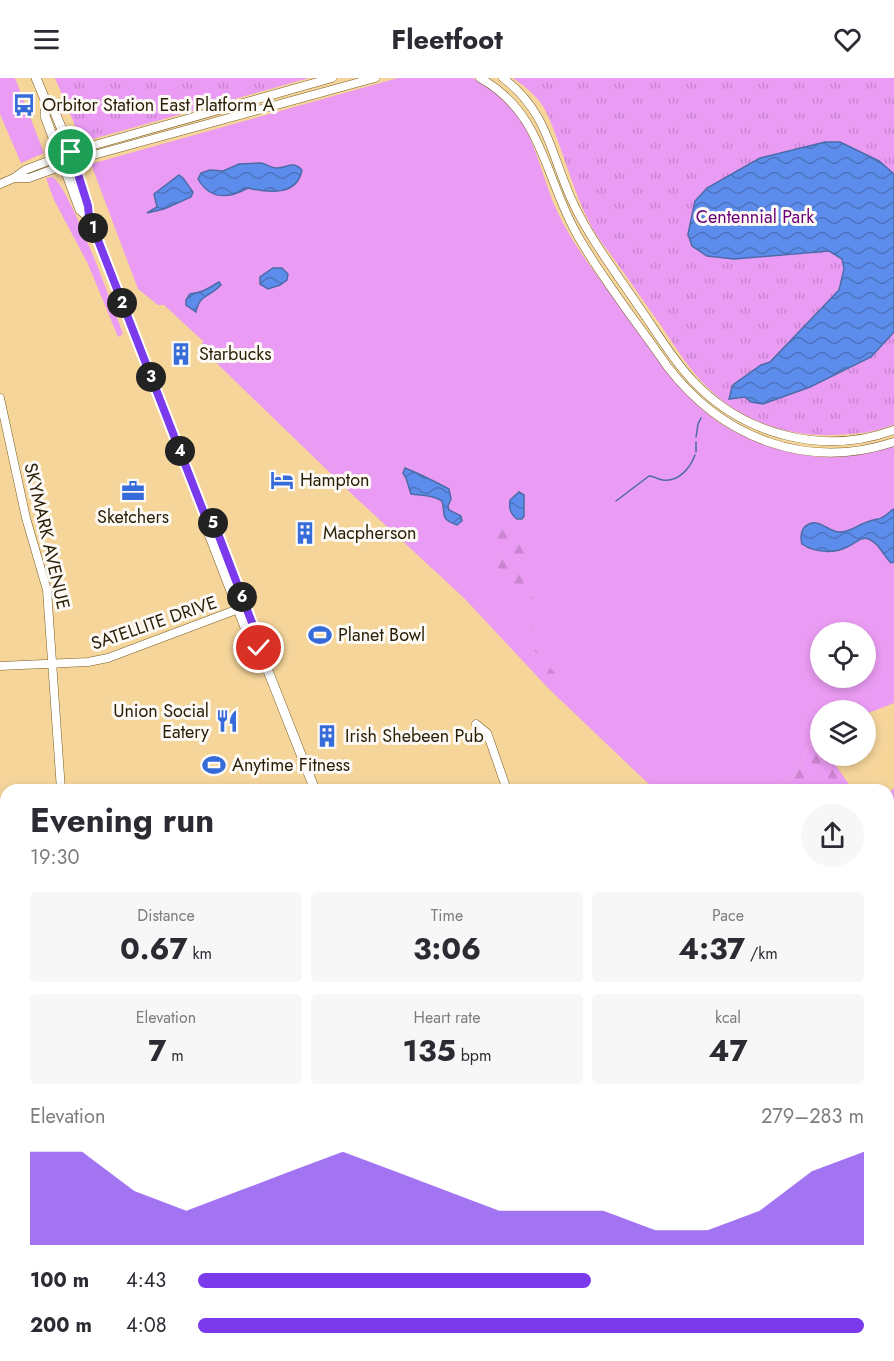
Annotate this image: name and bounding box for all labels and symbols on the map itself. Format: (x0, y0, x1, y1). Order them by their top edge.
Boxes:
bus stop icon: Orbitor Station East Platform A (11, 92, 37, 118)
place label: Orbitor Station East Platform A (42, 92, 275, 118)
pin (45, 126, 96, 177)
park label: Centennial Park (696, 204, 814, 230)
pin: 1 (78, 213, 108, 243)
pin: 2 (107, 288, 137, 318)
building icon: Starbucks (168, 341, 194, 367)
place label: Starbucks (199, 341, 272, 367)
pin: 3 (136, 362, 166, 392)
pin: 4 (165, 436, 195, 466)
street label: SKYMARK AVENUE (17, 460, 77, 612)
hotel icon: Hampton (269, 467, 295, 493)
place label: Hampton (300, 467, 369, 493)
office icon: Sketchers (120, 478, 146, 504)
place label: Sketchers (97, 504, 169, 530)
pin: 5 (198, 508, 228, 538)
building icon: Macpherson (292, 520, 318, 546)
place label: Macpherson (323, 520, 417, 546)
pin: 6 (227, 582, 257, 612)
street label: SATELLITE DRIVE (88, 589, 220, 657)
pin (233, 622, 284, 673)
sports icon: Planet Bowl (307, 622, 333, 648)
place label: Planet Bowl (338, 622, 425, 648)
place label: Union Social Eatery (113, 698, 209, 745)
restaurant icon: Union Social Eatery (214, 708, 240, 734)
building icon: Irish Shebeen Pub (314, 723, 340, 749)
place label: Irish Shebeen Pub (345, 723, 484, 749)
sports icon: Anytime Fitness (201, 752, 227, 778)
place label: Anytime Fitness (232, 752, 350, 778)

